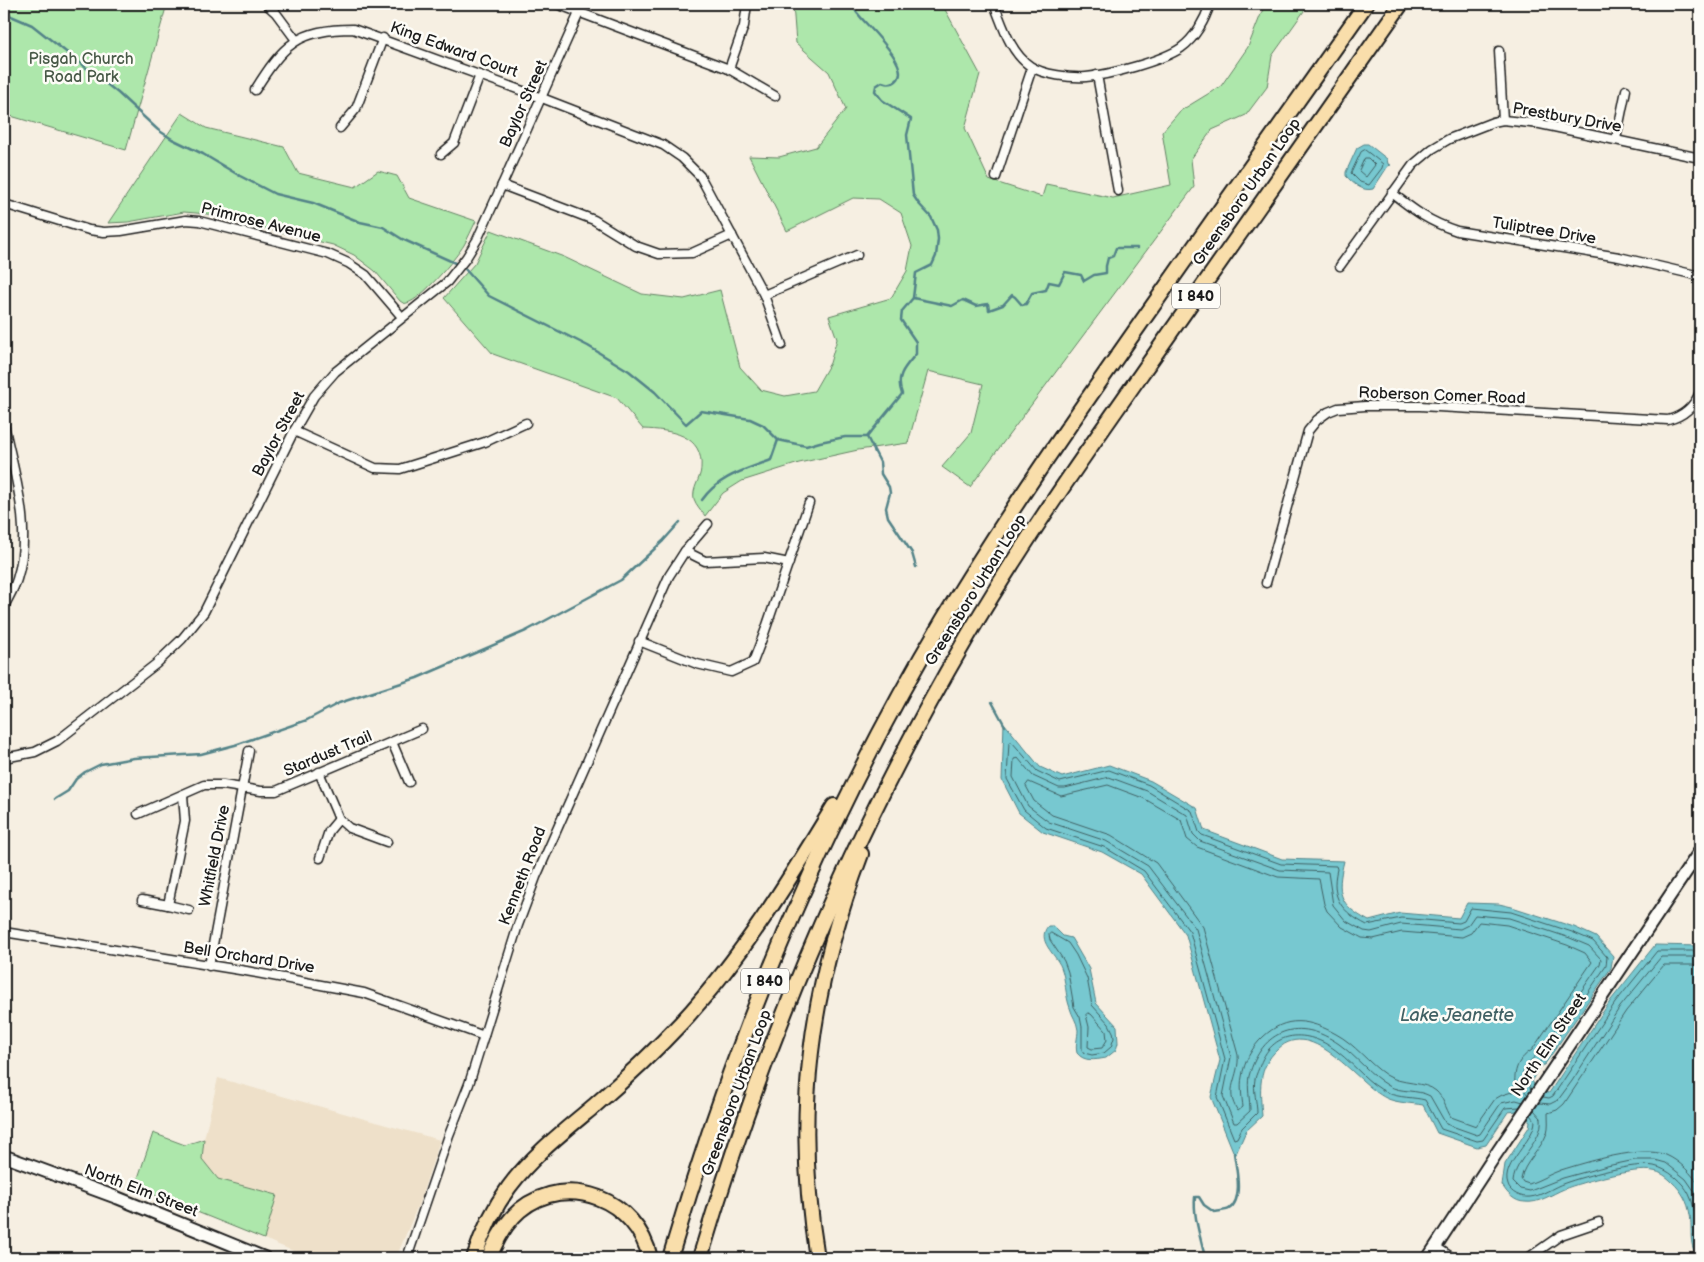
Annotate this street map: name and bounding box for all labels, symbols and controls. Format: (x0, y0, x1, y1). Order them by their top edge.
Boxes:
street label: King Edward Court (388, 18, 520, 82)
park label: Pisgah Church Road Park (28, 50, 134, 87)
street label: Baylor Street (496, 57, 552, 151)
street label: Prestbury Drive (1511, 99, 1623, 137)
street label: Greensboro Urban Loop (1189, 115, 1305, 269)
street label: Primrose Avenue (199, 199, 323, 247)
street label: Tuliptree Drive (1491, 213, 1598, 249)
road number: I 840 (1172, 284, 1220, 308)
street label: Roberson Comer Road (1358, 384, 1526, 408)
street label: Baylor Street (249, 388, 309, 480)
street label: Greensboro Urban Loop (921, 511, 1031, 669)
street label: Stardust Trail (281, 727, 375, 781)
street label: Whitfield Drive (196, 803, 234, 909)
street label: Kenneth Road (496, 824, 550, 928)
street label: Bell Orchard Drive (182, 938, 316, 978)
road number: I 840 (741, 968, 789, 994)
street label: North Elm Street (1507, 990, 1591, 1100)
water label: Lake Jeanette (1400, 1005, 1514, 1026)
street label: Greensboro Urban Loop (698, 1007, 776, 1179)
street label: North Elm Street (81, 1161, 201, 1221)

